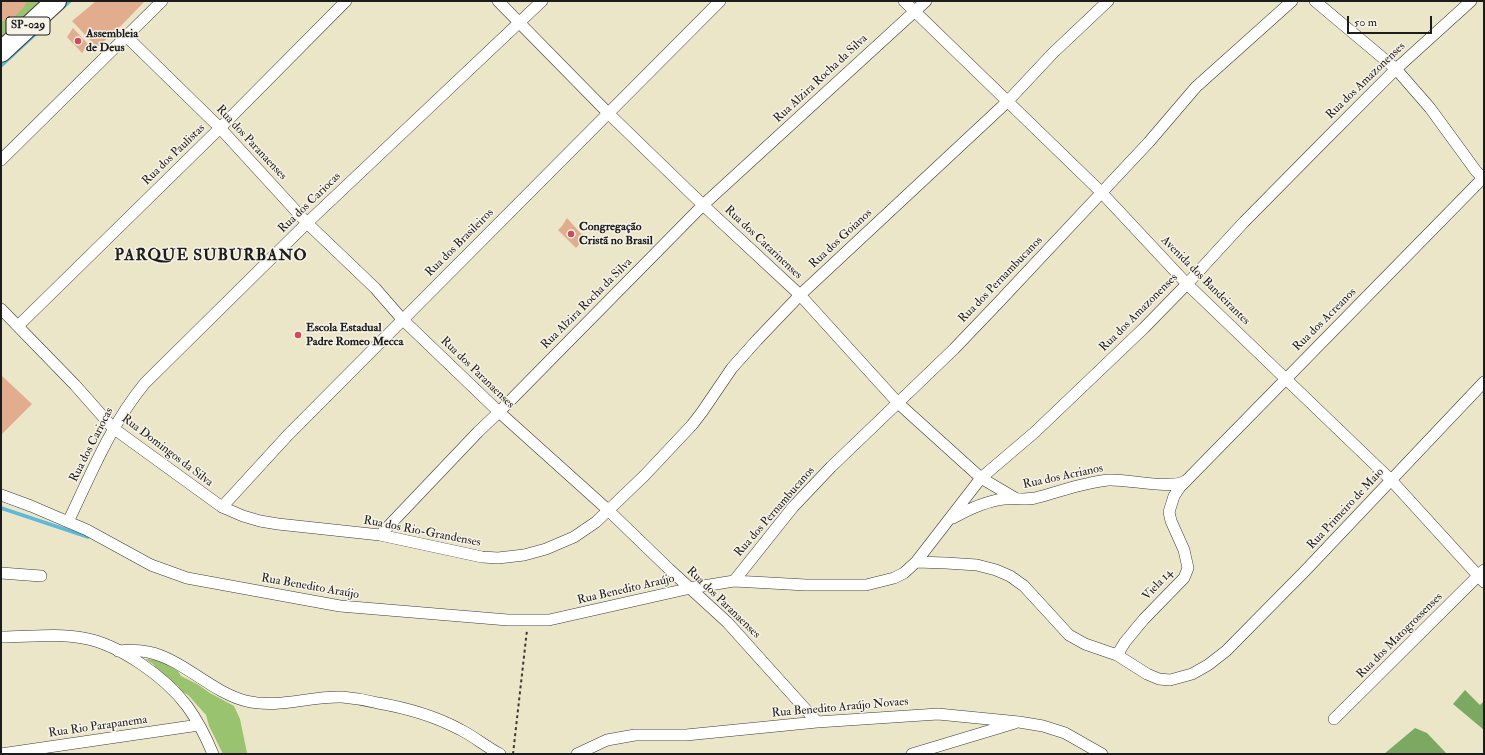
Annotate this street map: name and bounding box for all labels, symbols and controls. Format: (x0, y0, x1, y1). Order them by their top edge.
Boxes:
scale bar (1349, 8, 1434, 34)
text: 50 m (1354, 15, 1377, 30)
road number: SP-029 (6, 17, 50, 35)
place label: Assembleia de Deus (86, 27, 138, 55)
street label: Rua Alzira Rocha da Silva (771, 32, 871, 126)
marker: Assembleia de Deus (73, 36, 83, 46)
street label: Rua dos Amazonenses (1323, 40, 1409, 122)
street label: Rua dos Paranaenses (213, 103, 289, 183)
street label: Rua dos Paulistas (140, 121, 208, 189)
street label: Rua dos Cariocas (276, 170, 344, 236)
street label: Rua dos Catarinenses (721, 203, 805, 283)
street label: Rua dos Brasileiros (423, 206, 497, 280)
street label: Rua dos Goianos (807, 206, 875, 272)
place label: Congregação Cristã no Brasil (579, 220, 653, 248)
marker: Congregação Cristã no Brasil (566, 229, 576, 239)
street label: Avenida dos Bandeirantes (1157, 233, 1253, 329)
street label: Rua dos Pernambucanos (956, 234, 1046, 326)
district label: PARQUE SUBURBANO (114, 247, 308, 267)
street label: Rua Alzira Rocha da Silva (538, 255, 636, 353)
street label: Rua dos Amazonenses (1097, 271, 1181, 355)
street label: Rua dos Acreanos (1290, 285, 1360, 355)
place label: Escola Estadual Padre Romeo Mecca (306, 321, 403, 349)
marker: Escola Estadual Padre Romeo Mecca (293, 330, 303, 340)
street label: Rua dos Paranaenses (437, 334, 517, 412)
street label: Rua dos Cariocas (67, 405, 117, 485)
street label: Rua Domingos da Silva (118, 412, 216, 490)
street label: Rua dos Acrianos (1022, 461, 1104, 493)
street label: Rua dos Pernambucanos (732, 464, 818, 560)
street label: Rua Primeiro de Maio (1305, 465, 1387, 553)
street label: Rua dos Rio-Grandenses (362, 514, 482, 550)
street label: Rua dos Paranaenses (683, 564, 763, 642)
street label: Viela 14 (1140, 566, 1176, 604)
street label: Rua Benedito Araújo (260, 571, 360, 603)
street label: Rua Benedito Araújo (576, 572, 676, 608)
street label: Rua dos Matogrossenses (1354, 590, 1446, 682)
street label: Rua Benedito Araújo Novaes (771, 695, 909, 721)
street label: Rua Rio Parapanema (48, 713, 148, 741)

